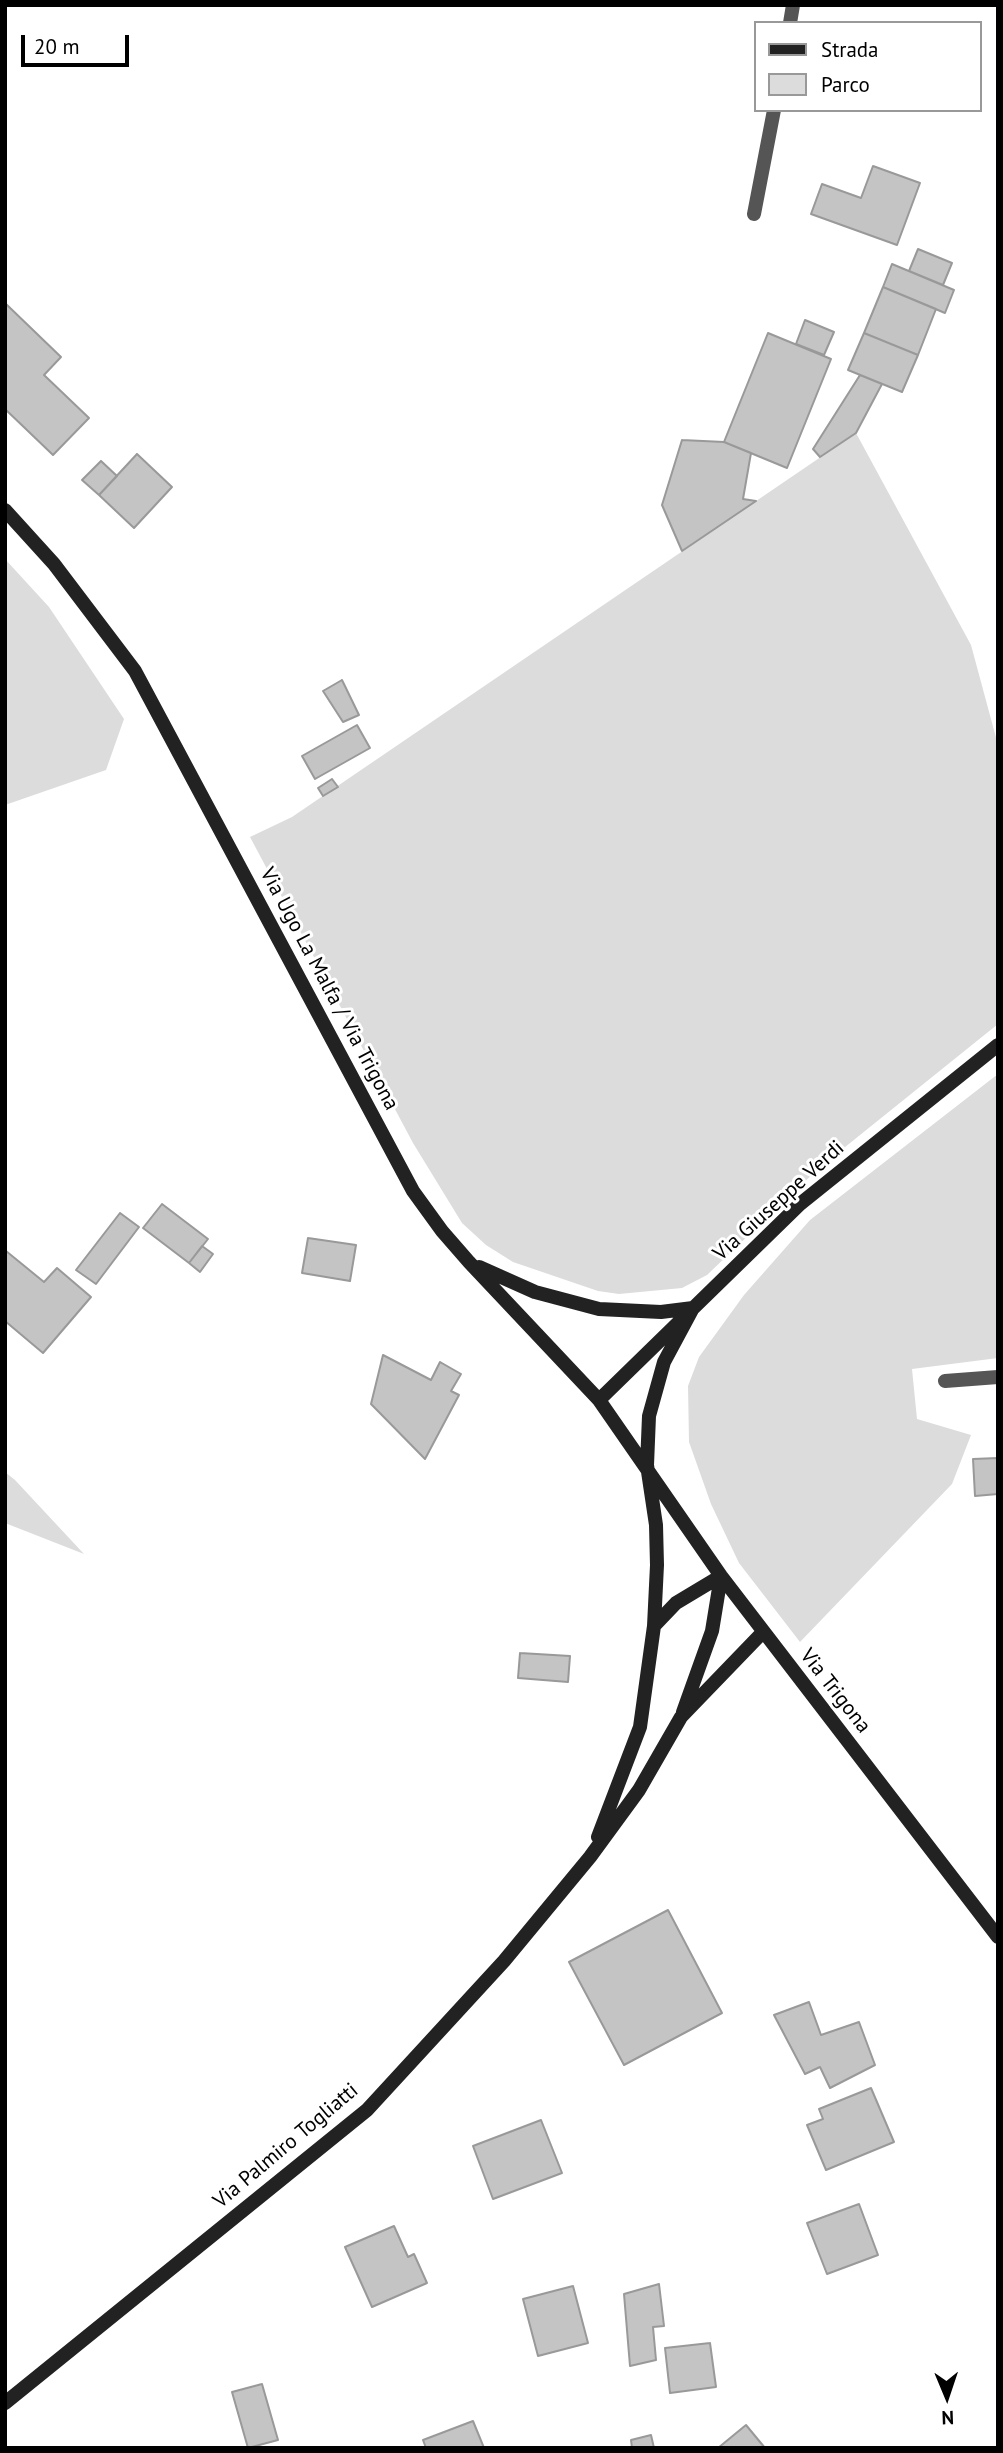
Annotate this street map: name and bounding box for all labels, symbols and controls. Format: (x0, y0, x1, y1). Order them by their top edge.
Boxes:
scale bar (24, 21, 133, 65)
legend (754, 21, 982, 112)
text: 20 m (34, 33, 80, 60)
text: Strada (821, 36, 879, 63)
text: Parco (821, 71, 870, 98)
street label: Via Ugo La Malfa / Via Trigona (254, 863, 404, 1115)
street label: Via Giuseppe Verdi (708, 1136, 850, 1266)
street label: Via Trigona (794, 1644, 876, 1738)
street label: Via Palmiro Togliatti (208, 2078, 364, 2214)
north arrow (912, 2362, 982, 2432)
text: N (941, 2406, 954, 2430)

